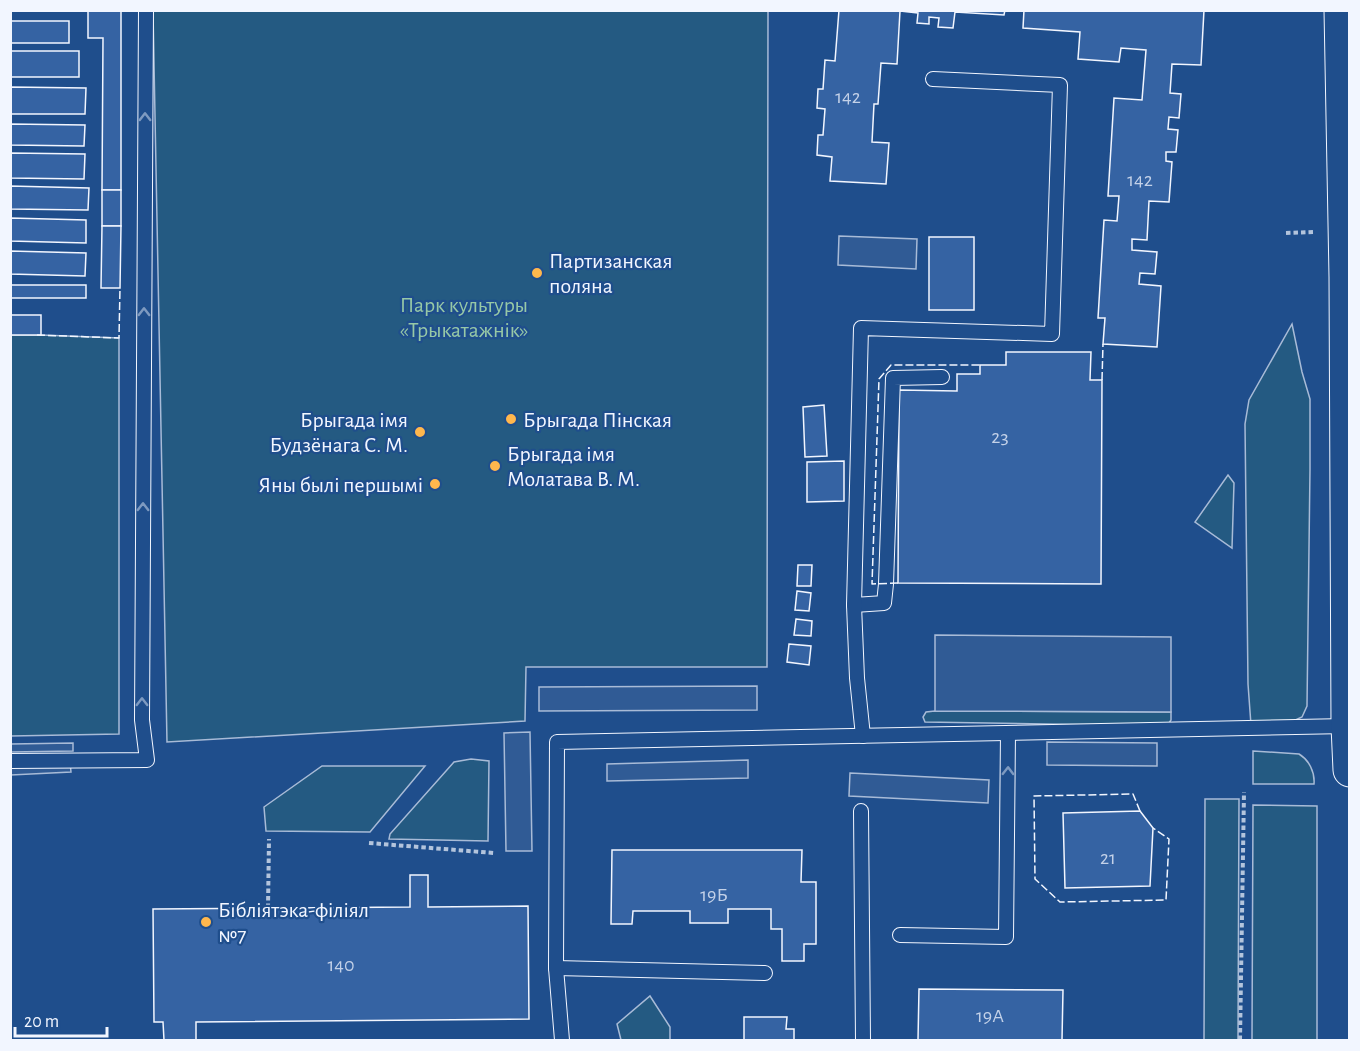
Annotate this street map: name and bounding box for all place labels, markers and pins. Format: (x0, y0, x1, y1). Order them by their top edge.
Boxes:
place label: Партизанская поляна (549, 250, 673, 297)
marker: Партизанская поляна (530, 266, 544, 280)
place label: Брыгада імя Будзёнага С. М. (270, 409, 408, 456)
place label: Брыгада Пінская (523, 409, 672, 431)
marker: Брыгада Пінская (504, 412, 518, 426)
marker: Брыгада імя Будзёнага С. М. (413, 425, 427, 439)
place label: Брыгада імя Молатава В. М. (507, 443, 640, 490)
marker: Брыгада імя Молатава В. М. (488, 459, 502, 473)
place label: Яны былі першымі (259, 474, 423, 496)
marker: Яны былі першымі (428, 477, 442, 491)
place label: Бібліятэка-філіял №7 (218, 899, 369, 946)
marker: Бібліятэка-філіял №7 (199, 915, 213, 929)

